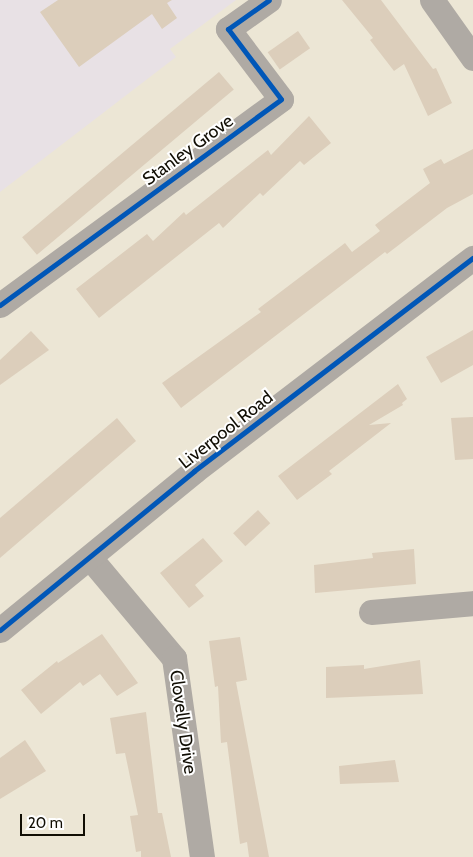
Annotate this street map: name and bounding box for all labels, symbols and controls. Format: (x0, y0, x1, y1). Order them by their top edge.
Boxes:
street label: Stanley Grove (139, 110, 237, 190)
street label: Liverpool Road (175, 387, 277, 473)
street label: Clovelly Drive (165, 669, 201, 775)
scale bar (22, 804, 88, 836)
text: 20 m (28, 814, 63, 832)

